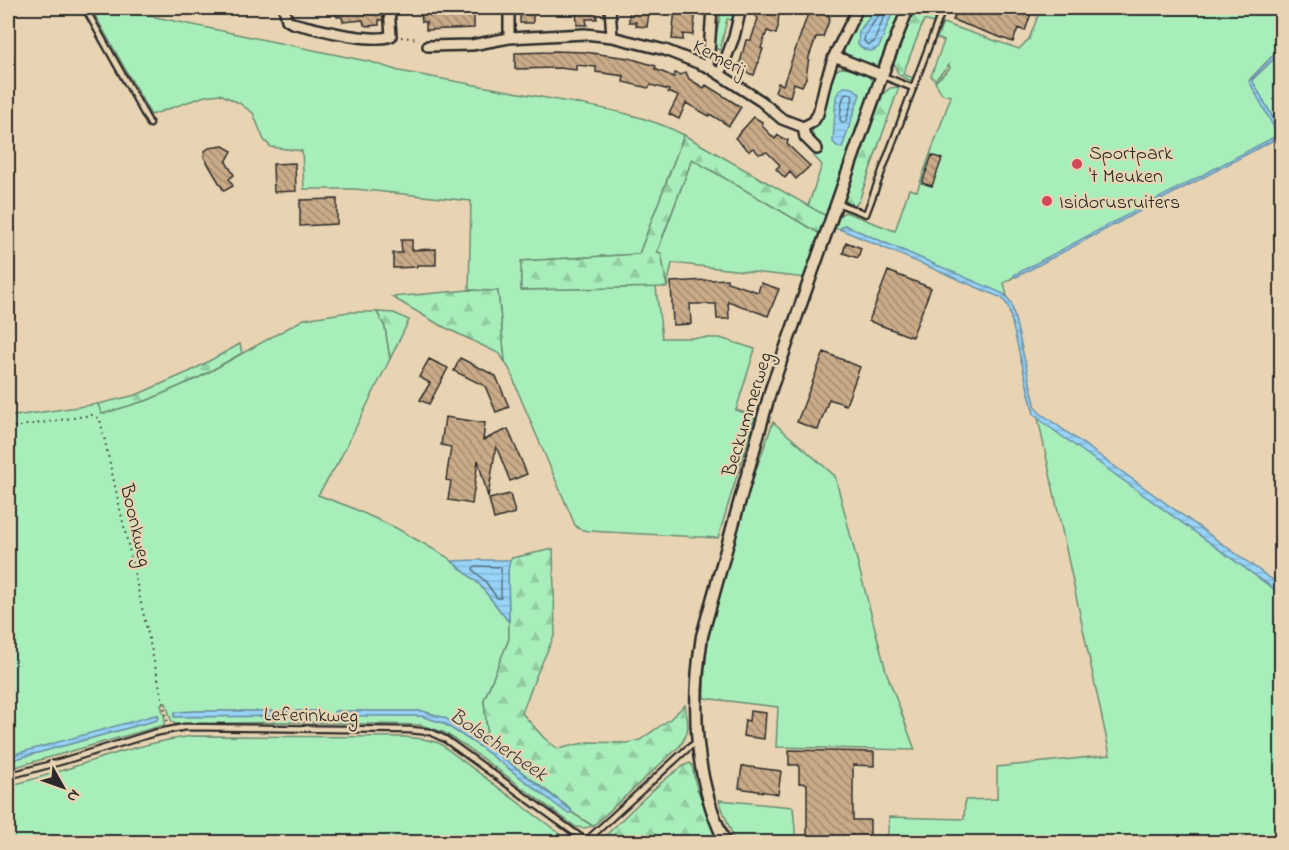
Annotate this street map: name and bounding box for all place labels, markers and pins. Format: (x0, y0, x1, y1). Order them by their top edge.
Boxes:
place label: Sportpark 't Meuken (1089, 140, 1173, 192)
marker: Sportpark 't Meuken (1070, 157, 1084, 171)
place label: Isidorusruiters (1059, 189, 1180, 218)
marker: Isidorusruiters (1040, 194, 1054, 208)

